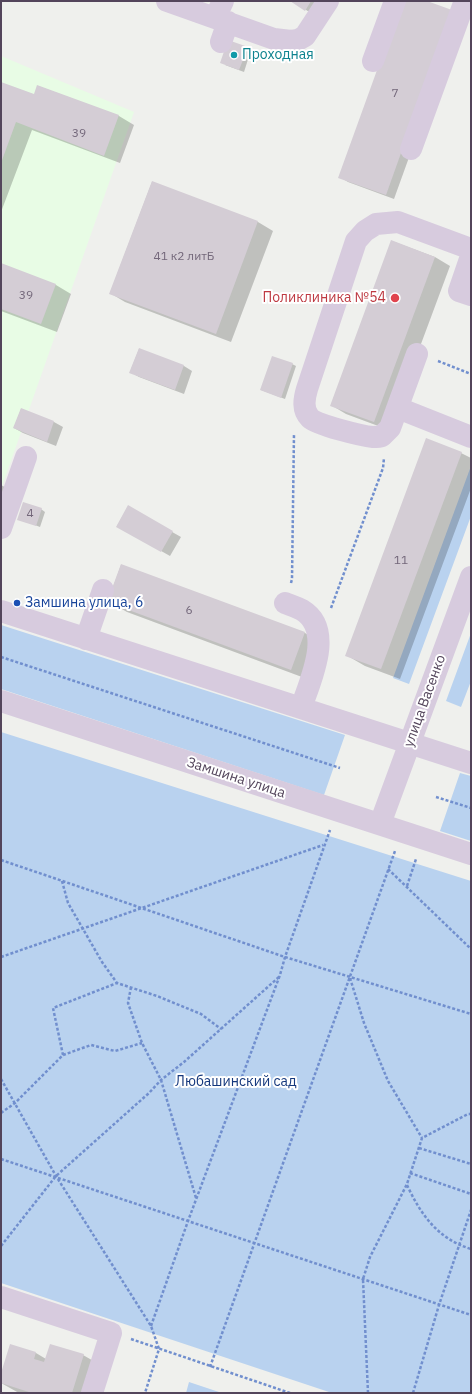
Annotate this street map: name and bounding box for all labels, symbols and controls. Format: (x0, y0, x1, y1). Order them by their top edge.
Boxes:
place label: Проходная (242, 47, 314, 63)
marker: Проходная (229, 50, 239, 60)
house number: 7 (391, 87, 399, 101)
house number: 39 (72, 127, 86, 141)
house number: 41 к2 литБ (154, 250, 214, 264)
house number: 39 (19, 289, 33, 303)
place label: Поликлиника №54 (263, 290, 386, 306)
marker: Поликлиника №54 (389, 292, 401, 304)
house number: 4 (26, 507, 34, 521)
house number: 11 (394, 554, 408, 568)
place label: Замшина улица, 6 (25, 595, 143, 611)
marker: Замшина улица, 6 (12, 598, 22, 608)
house number: 6 (185, 604, 193, 618)
street label: улица Васенко (401, 653, 449, 749)
street label: Замшина улица (185, 754, 287, 802)
park label: Любашинский сад (175, 1074, 297, 1090)

